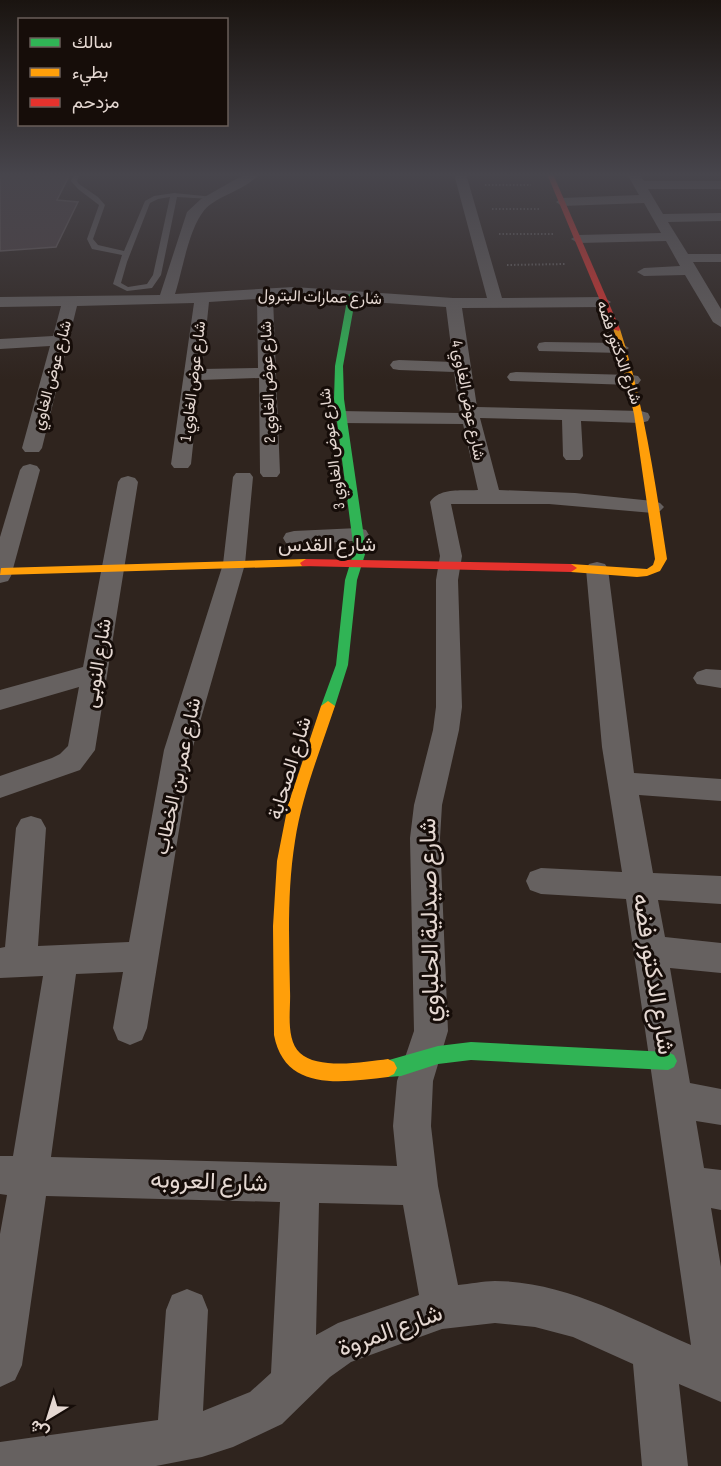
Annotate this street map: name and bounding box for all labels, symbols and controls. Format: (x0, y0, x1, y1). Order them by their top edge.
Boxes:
legend (18, 18, 228, 126)
text: سالك (72, 32, 112, 53)
text: بطيء (72, 62, 108, 87)
text: مزدحم (72, 92, 119, 114)
street label: شارع عمارات البترول (258, 286, 382, 310)
street label: شارع الدكتور فضه (591, 298, 645, 407)
street label: شارع عوض الغاوي (29, 318, 79, 433)
street label: شارع عوض الغاوي 1 (177, 320, 213, 443)
street label: شارع عوض الغاوي 2 (257, 321, 283, 443)
street label: شارع عوض الغاوي 4 (444, 339, 488, 463)
street label: شارع عوض الغاوي 3 (316, 387, 352, 511)
street label: شارع القدس (278, 533, 376, 558)
street label: شارع النوبى (79, 617, 118, 710)
street label: شارع عمر بن الخطاب (150, 695, 207, 857)
street label: شارع الصحابة (263, 714, 318, 823)
street label: شارع صيدلية الحلباوي (413, 818, 450, 1022)
street label: شارع الدكتور فضه (625, 891, 681, 1057)
street label: شارع العروبه (150, 1165, 268, 1199)
street label: شارع المروة (334, 1298, 447, 1364)
north arrow (18, 1388, 78, 1448)
text: ش (26, 1415, 53, 1442)

